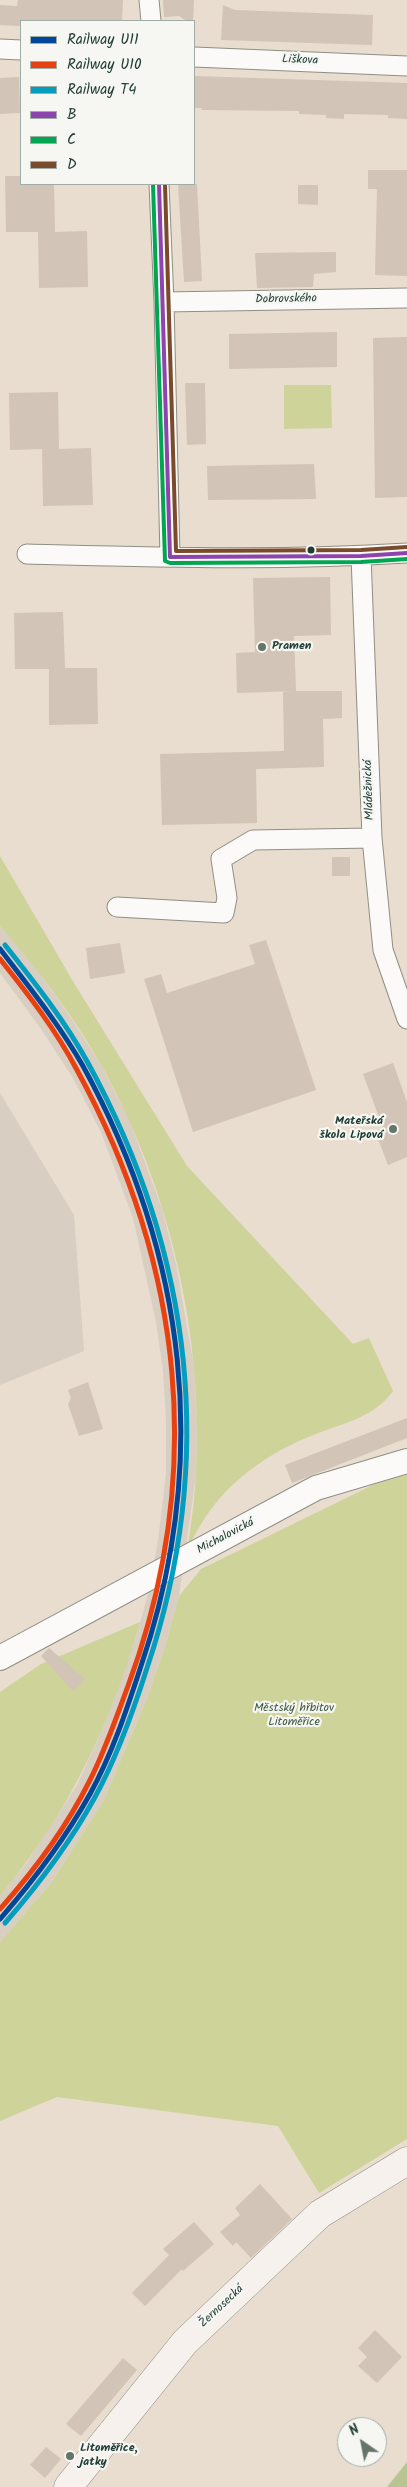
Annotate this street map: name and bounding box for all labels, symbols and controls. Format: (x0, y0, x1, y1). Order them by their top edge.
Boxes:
legend (20, 20, 195, 185)
text: Railway U11 (67, 28, 139, 52)
text: Railway U10 (67, 53, 141, 77)
street label: Liškova (282, 53, 318, 69)
text: Railway T4 (67, 78, 137, 102)
text: B (67, 103, 77, 127)
text: C (67, 128, 76, 152)
text: D (67, 153, 77, 177)
street label: Dobrovského (255, 292, 317, 308)
unlabelled marker (306, 545, 316, 555)
place label: Pramen (272, 640, 311, 654)
marker: Pramen (256, 641, 268, 653)
street label: Mládežnická (362, 760, 378, 820)
place label: Mateřská škola Lipová (319, 1115, 383, 1143)
marker: Mateřská škola Lipová (387, 1123, 399, 1135)
street label: Michalovická (195, 1516, 257, 1558)
park label: Městský hřbitov Litoměřice (254, 1702, 334, 1730)
street label: Žernosecká (197, 2283, 247, 2331)
north arrow (337, 2417, 387, 2467)
text: N (345, 2419, 364, 2442)
place label: Litoměřice, jatky (80, 2442, 138, 2470)
marker: Litoměřice, jatky (64, 2450, 76, 2462)

